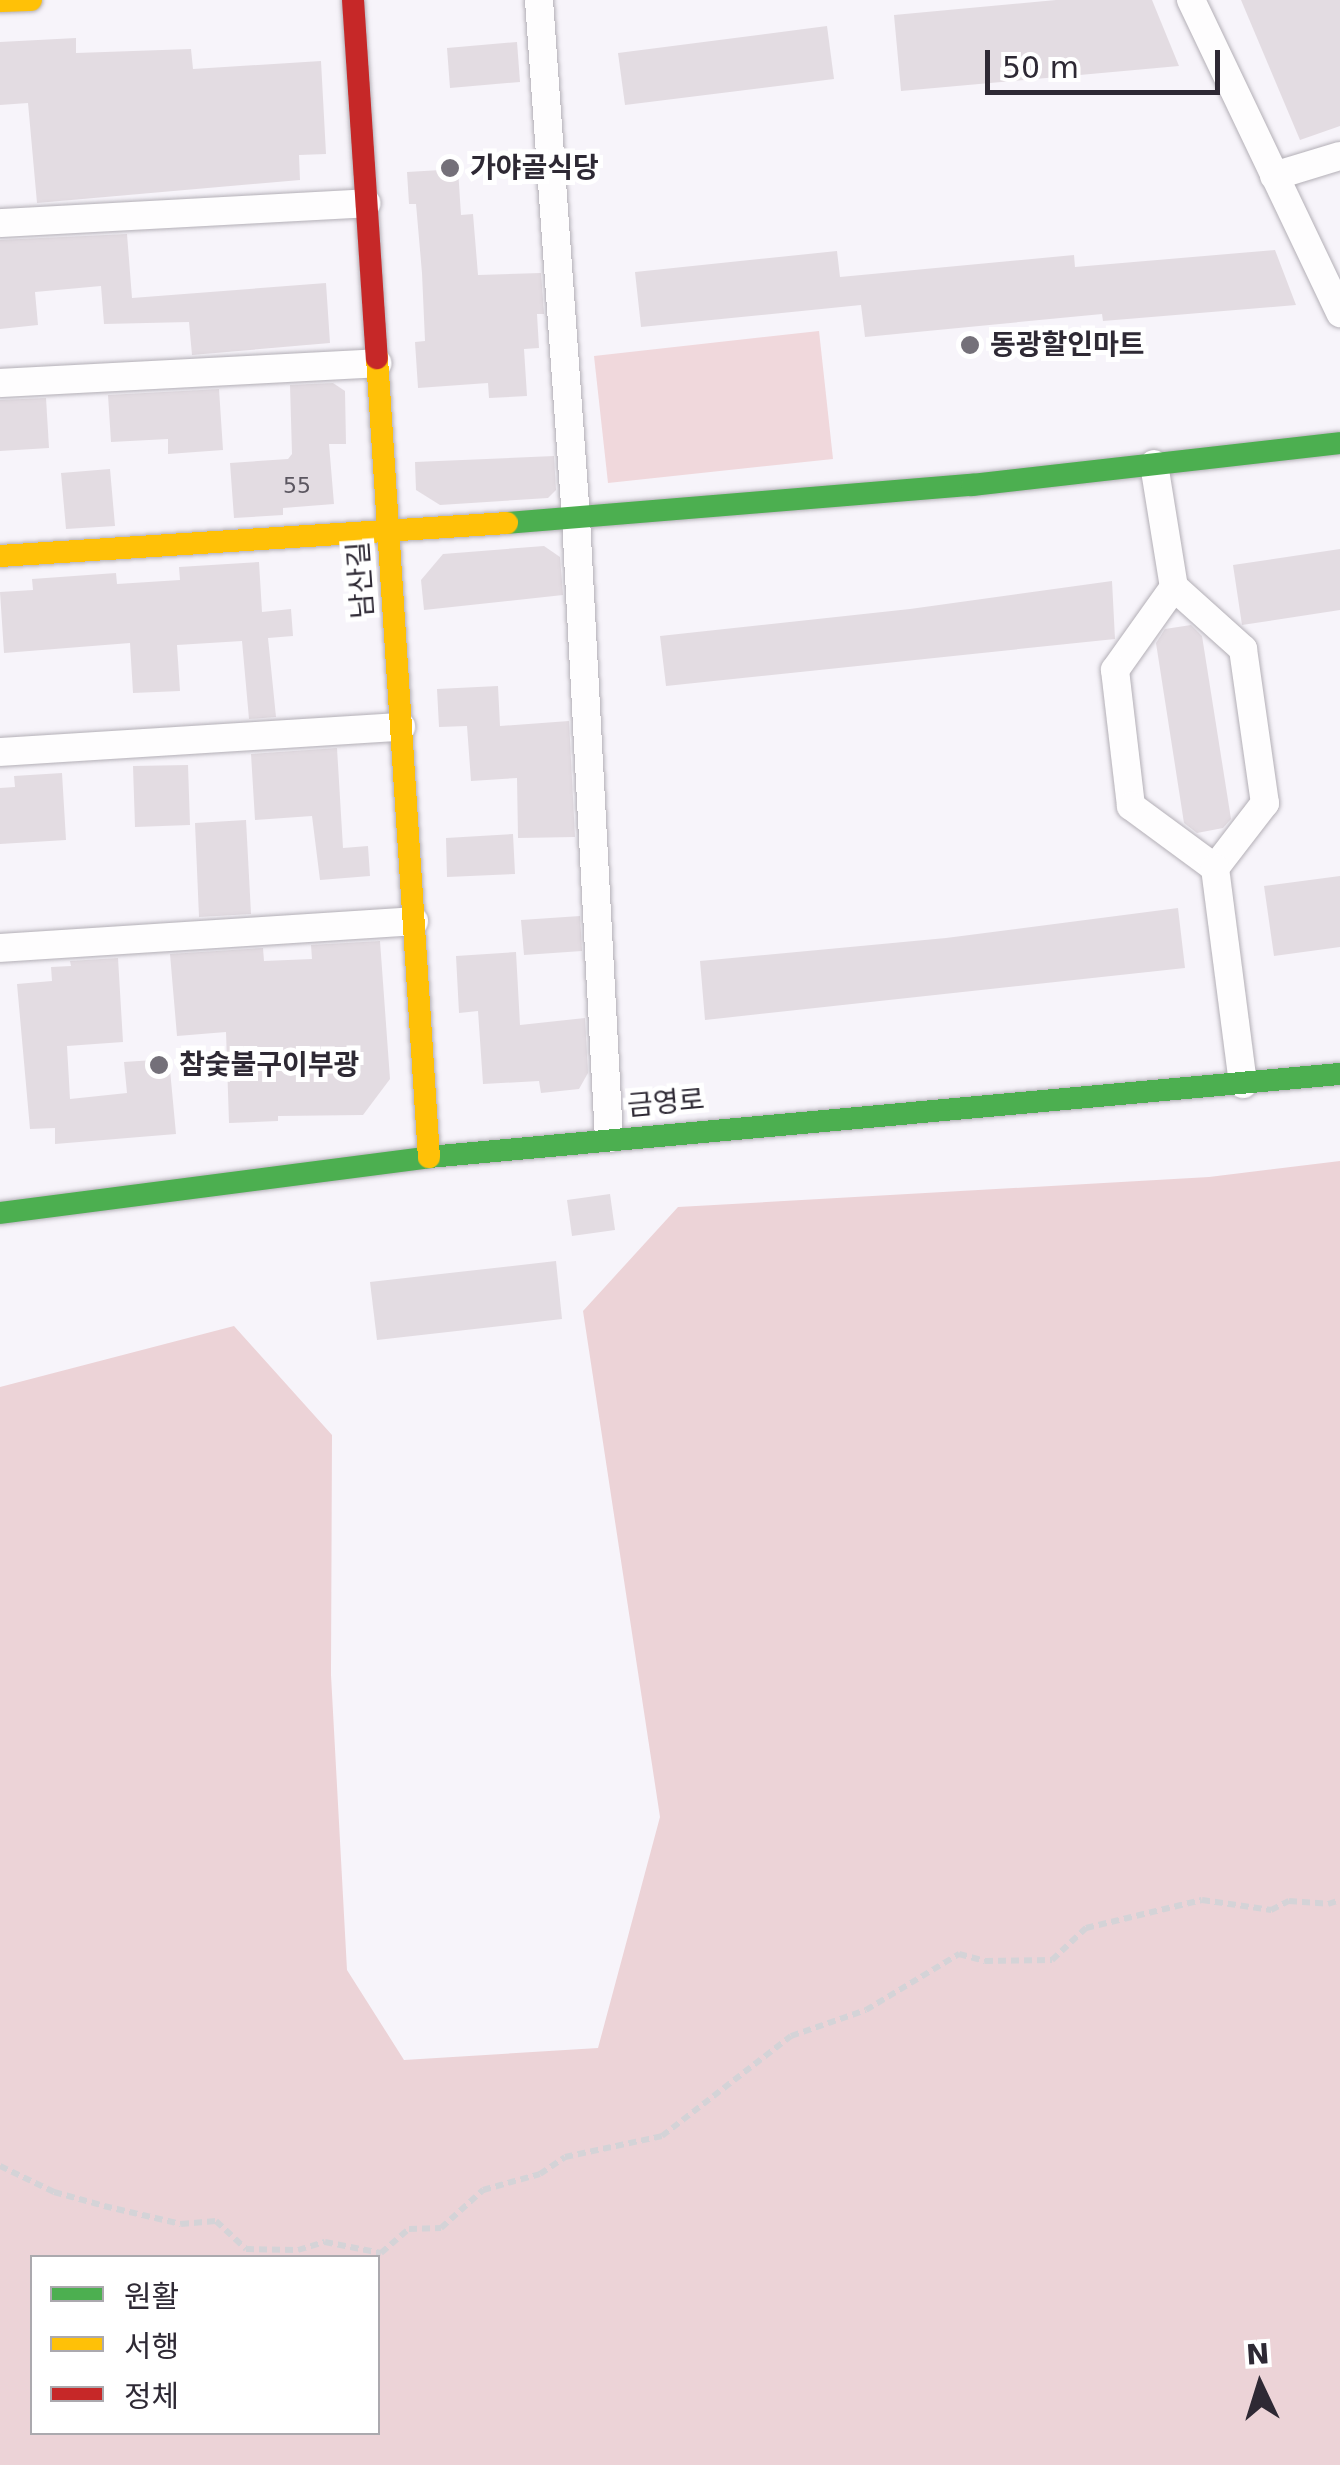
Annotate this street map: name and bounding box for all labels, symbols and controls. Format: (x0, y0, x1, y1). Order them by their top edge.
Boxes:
scale bar (990, 30, 1225, 92)
text: 50 m (1002, 50, 1079, 85)
place label: 가야골식당 (470, 151, 599, 185)
marker: 가야골식당 (439, 157, 461, 179)
place label: 동광할인마트 (990, 328, 1145, 362)
marker: 동광할인마트 (959, 334, 981, 356)
house number: 55 (283, 473, 311, 499)
street label: 남산길 (342, 540, 380, 620)
place label: 참숯불구이부광 (179, 1048, 359, 1082)
marker: 참숯불구이부광 (148, 1054, 170, 1076)
street label: 금영로 (626, 1083, 706, 1123)
legend (30, 2255, 380, 2435)
text: 원활 (124, 2279, 179, 2314)
text: 서행 (124, 2329, 179, 2364)
north arrow (1210, 2335, 1310, 2435)
text: N (1245, 2337, 1271, 2372)
text: 정체 (124, 2379, 179, 2414)

